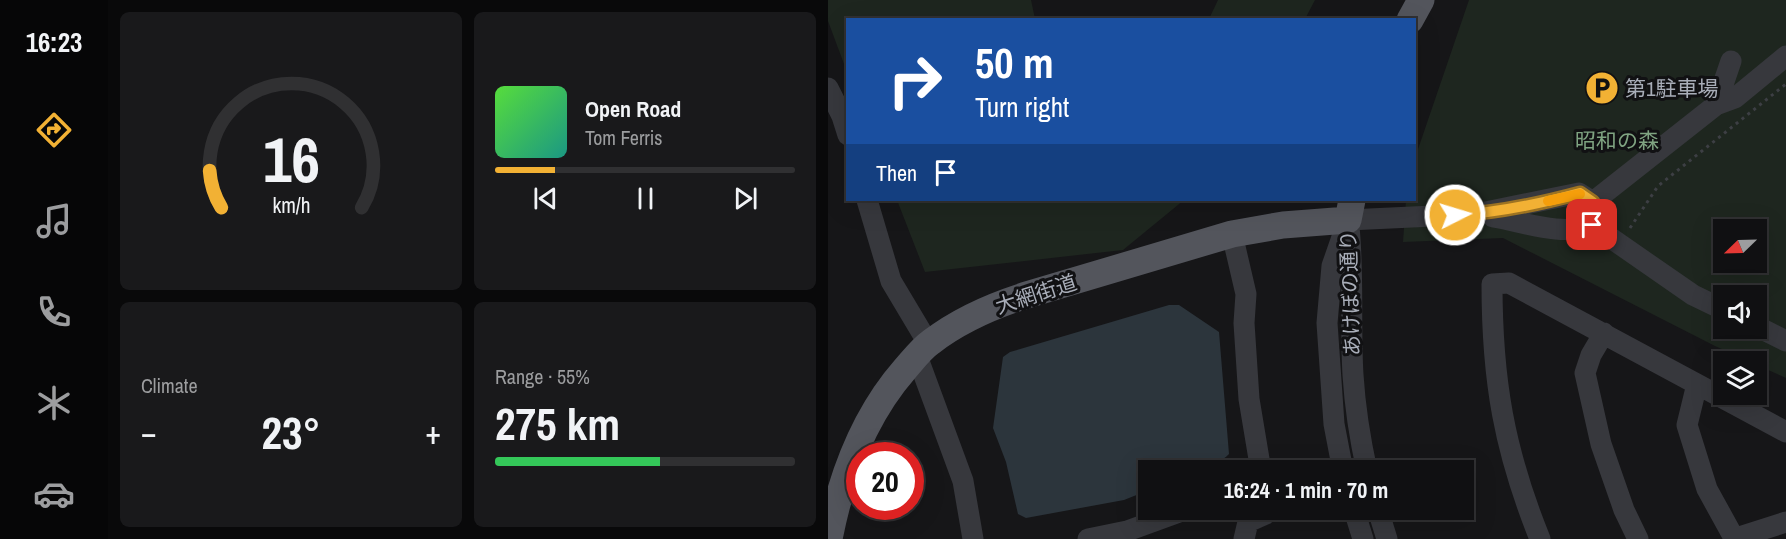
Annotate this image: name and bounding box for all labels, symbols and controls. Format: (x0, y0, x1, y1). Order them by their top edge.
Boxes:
text: 16:23 (26, 24, 82, 60)
text: 50 m (975, 35, 1054, 91)
icon: right (876, 42, 954, 120)
parking icon: 第1駐車場 (1584, 70, 1620, 106)
place label: 第1駐車場 (1625, 74, 1719, 103)
text: Turn right (975, 89, 1069, 125)
text: Open Road (585, 94, 681, 124)
icon: directions (33, 109, 75, 151)
text: 16 (263, 117, 319, 201)
text: Tom Ferris (585, 124, 663, 151)
park label: 昭和の森 (1575, 126, 1659, 155)
icon: arrive (929, 156, 962, 189)
text: Then (876, 158, 917, 188)
icon: previous (529, 182, 562, 215)
icon: pause (629, 182, 662, 215)
icon: next (729, 182, 762, 215)
position arrow (1423, 183, 1487, 247)
text: km/h (272, 191, 310, 220)
pin (1566, 199, 1617, 250)
icon: music (33, 200, 75, 242)
icon: arrive (1575, 208, 1608, 241)
north arrow (1713, 219, 1767, 273)
map controls (1713, 219, 1767, 405)
street label: あけぼの通り (1333, 230, 1367, 356)
street label: 大網街道 (992, 267, 1080, 321)
button: sound (1713, 285, 1767, 339)
icon: phone (33, 291, 75, 333)
button: layers (1713, 351, 1767, 405)
text: Range · 55% (495, 363, 590, 390)
text: Climate (141, 372, 198, 399)
icon: climate (33, 382, 75, 424)
text: 275 km (495, 393, 620, 454)
text: 23° (261, 402, 321, 463)
text: − (141, 410, 157, 454)
text: + (425, 410, 441, 454)
speed limit sign: 20 (846, 442, 924, 520)
icon: car (33, 473, 75, 515)
text: 16:24 · 1 min · 70 m (1224, 475, 1388, 505)

